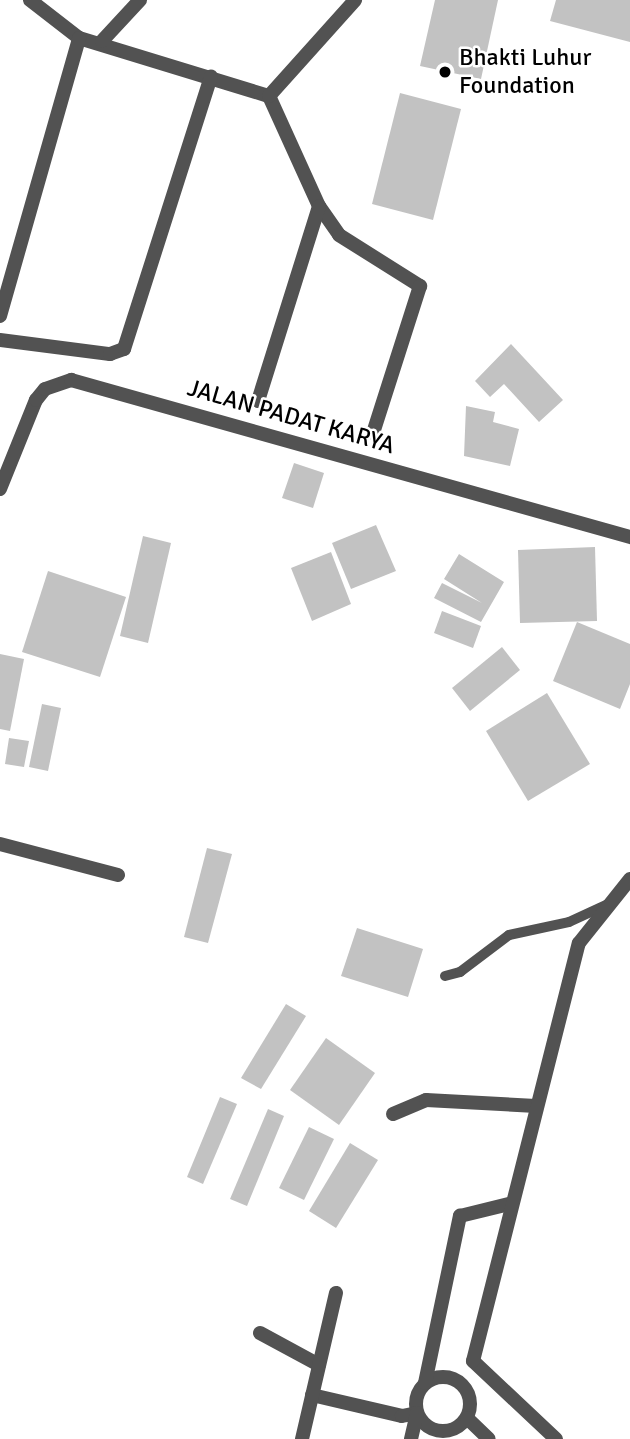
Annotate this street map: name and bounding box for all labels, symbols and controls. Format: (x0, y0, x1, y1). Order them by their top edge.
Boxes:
place label: Bhakti Luhur Foundation (459, 44, 591, 100)
marker: Bhakti Luhur Foundation (437, 64, 453, 80)
street label: JALAN PADAT KARYA (184, 374, 398, 460)

